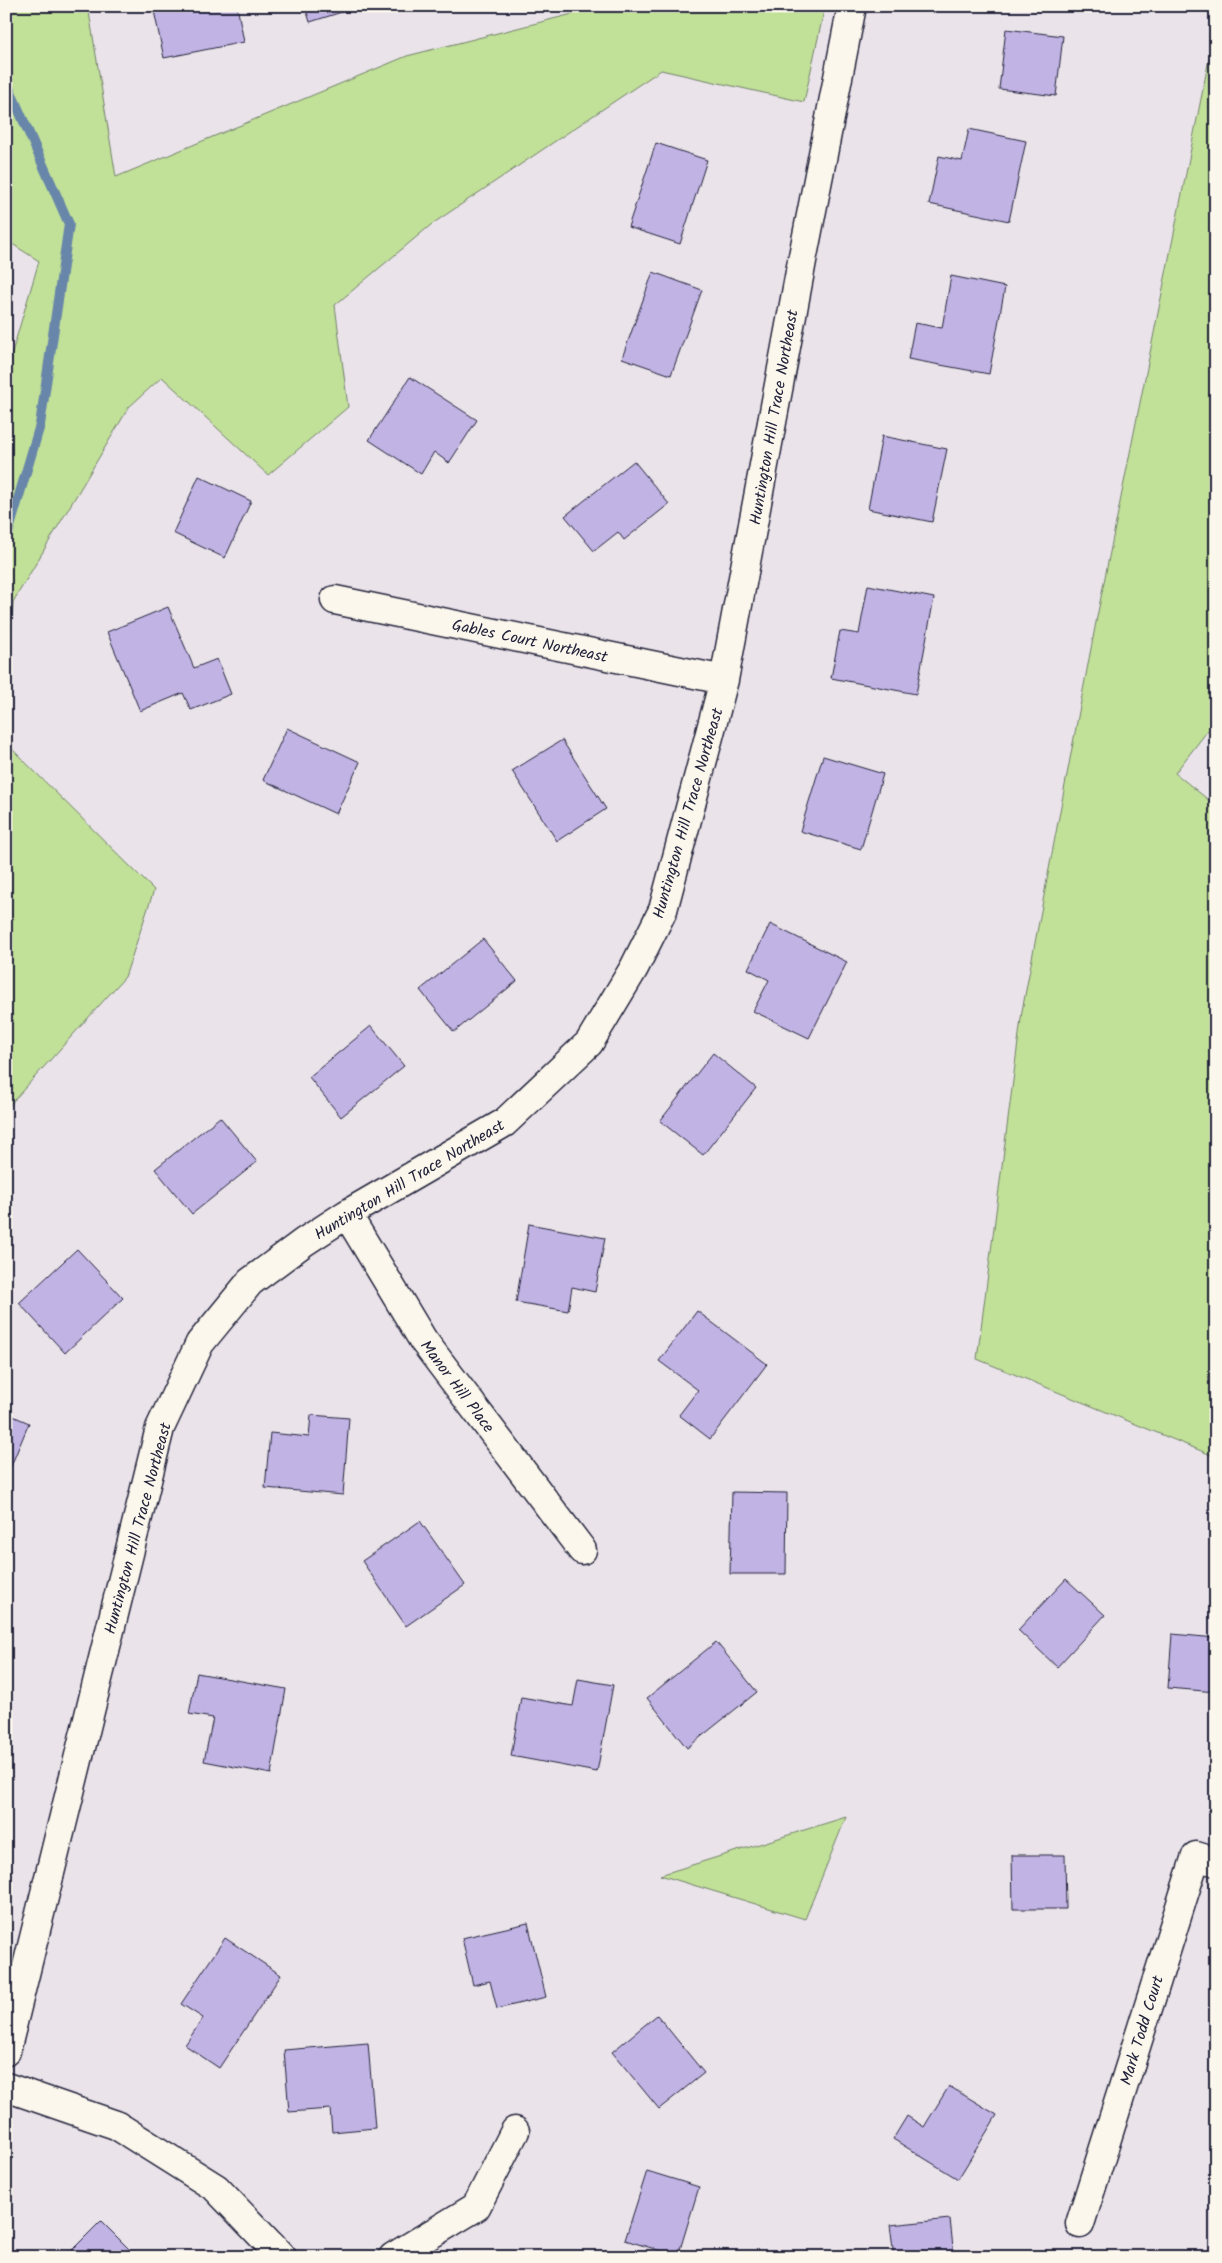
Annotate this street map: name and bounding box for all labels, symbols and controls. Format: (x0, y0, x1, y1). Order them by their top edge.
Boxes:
street label: Huntington Hill Trace Northeast (743, 307, 806, 527)
street label: Gables Court Northeast (450, 613, 611, 670)
street label: Huntington Hill Trace Northeast (646, 704, 731, 922)
street label: Huntington Hill Trace Northeast (310, 1113, 510, 1247)
street label: Manor Hill Place (413, 1335, 500, 1439)
street label: Huntington Hill Trace Northeast (98, 1419, 179, 1637)
street label: Mark Todd Court (1114, 1972, 1171, 2088)

